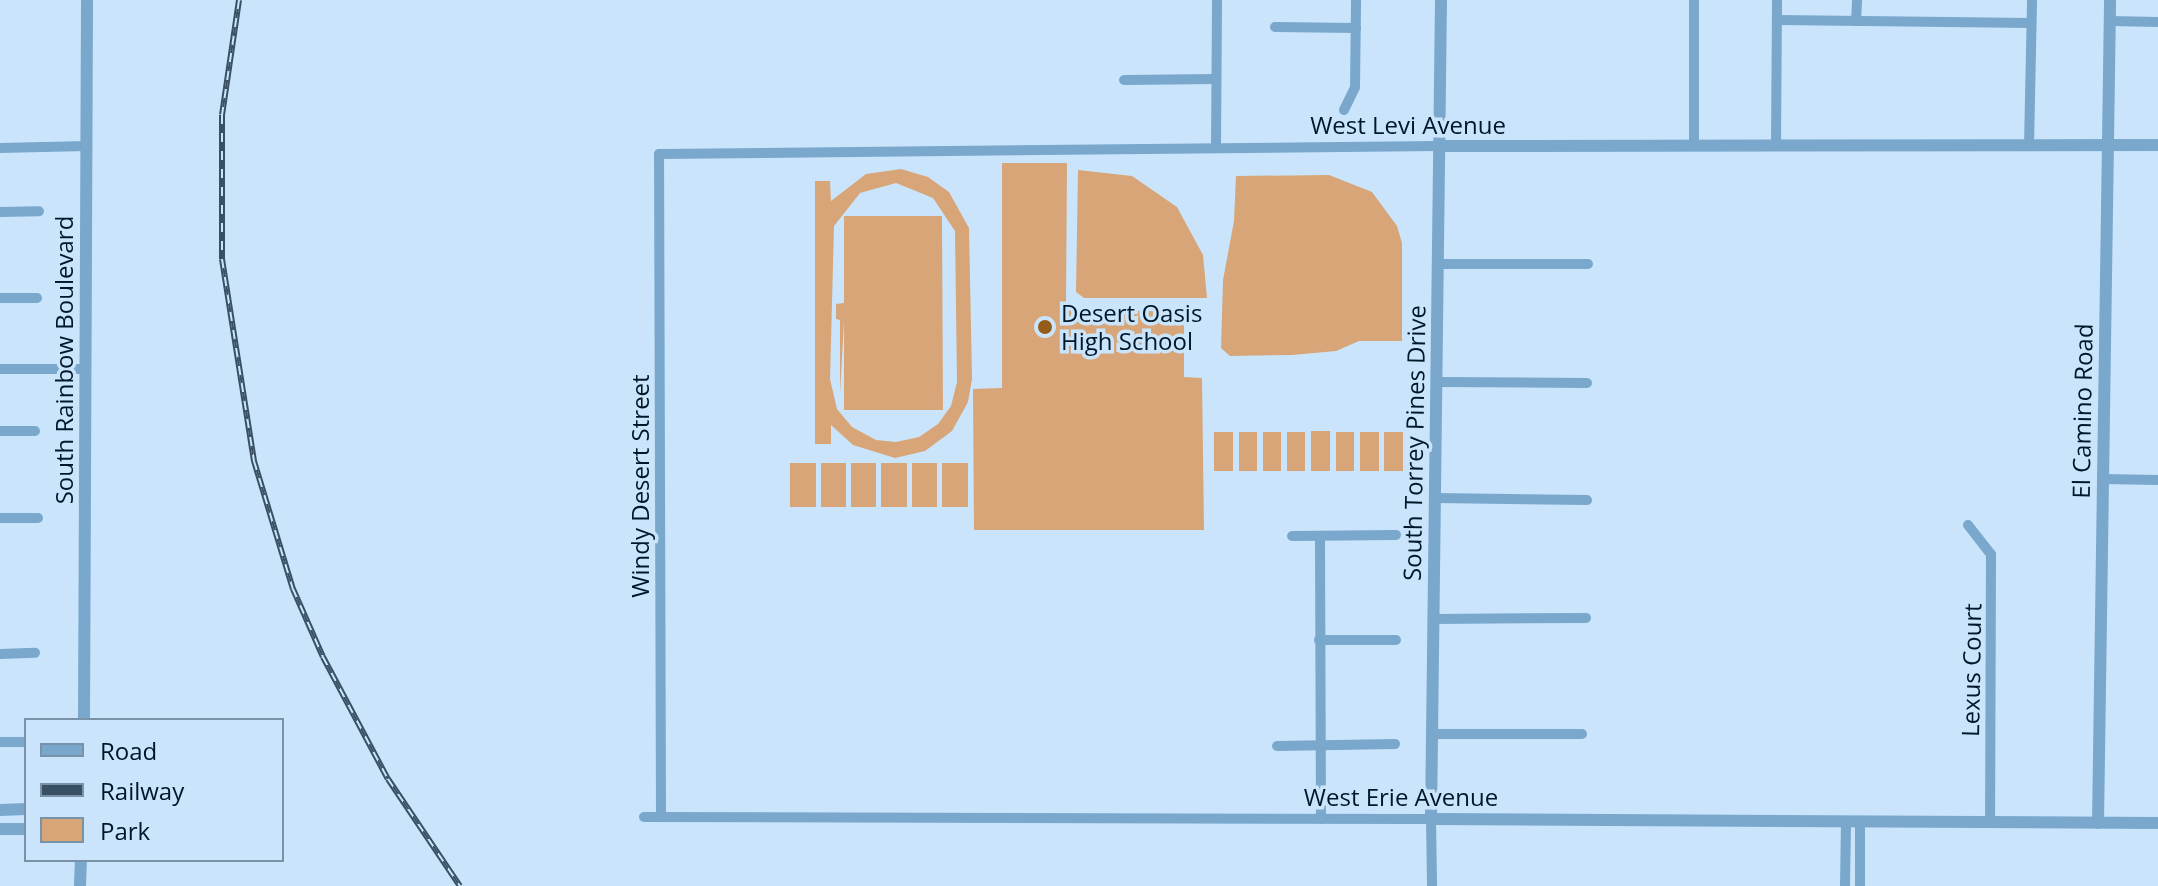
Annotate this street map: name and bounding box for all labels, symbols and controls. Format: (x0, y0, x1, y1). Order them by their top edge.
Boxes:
street label: West Levi Avenue (1310, 111, 1506, 139)
street label: South Rainbow Boulevard (50, 216, 78, 504)
place label: Desert Oasis High School (1061, 299, 1202, 355)
street label: South Torrey Pines Drive (1397, 305, 1431, 581)
marker: Desert Oasis High School (1036, 318, 1054, 336)
street label: El Camino Road (2066, 323, 2098, 499)
street label: Windy Desert Street (626, 374, 654, 598)
street label: Lexus Court (1955, 603, 1987, 737)
legend (24, 718, 284, 862)
text: Road (100, 734, 157, 767)
text: Railway (100, 774, 184, 807)
street label: West Erie Avenue (1304, 783, 1498, 811)
text: Park (100, 814, 150, 847)

